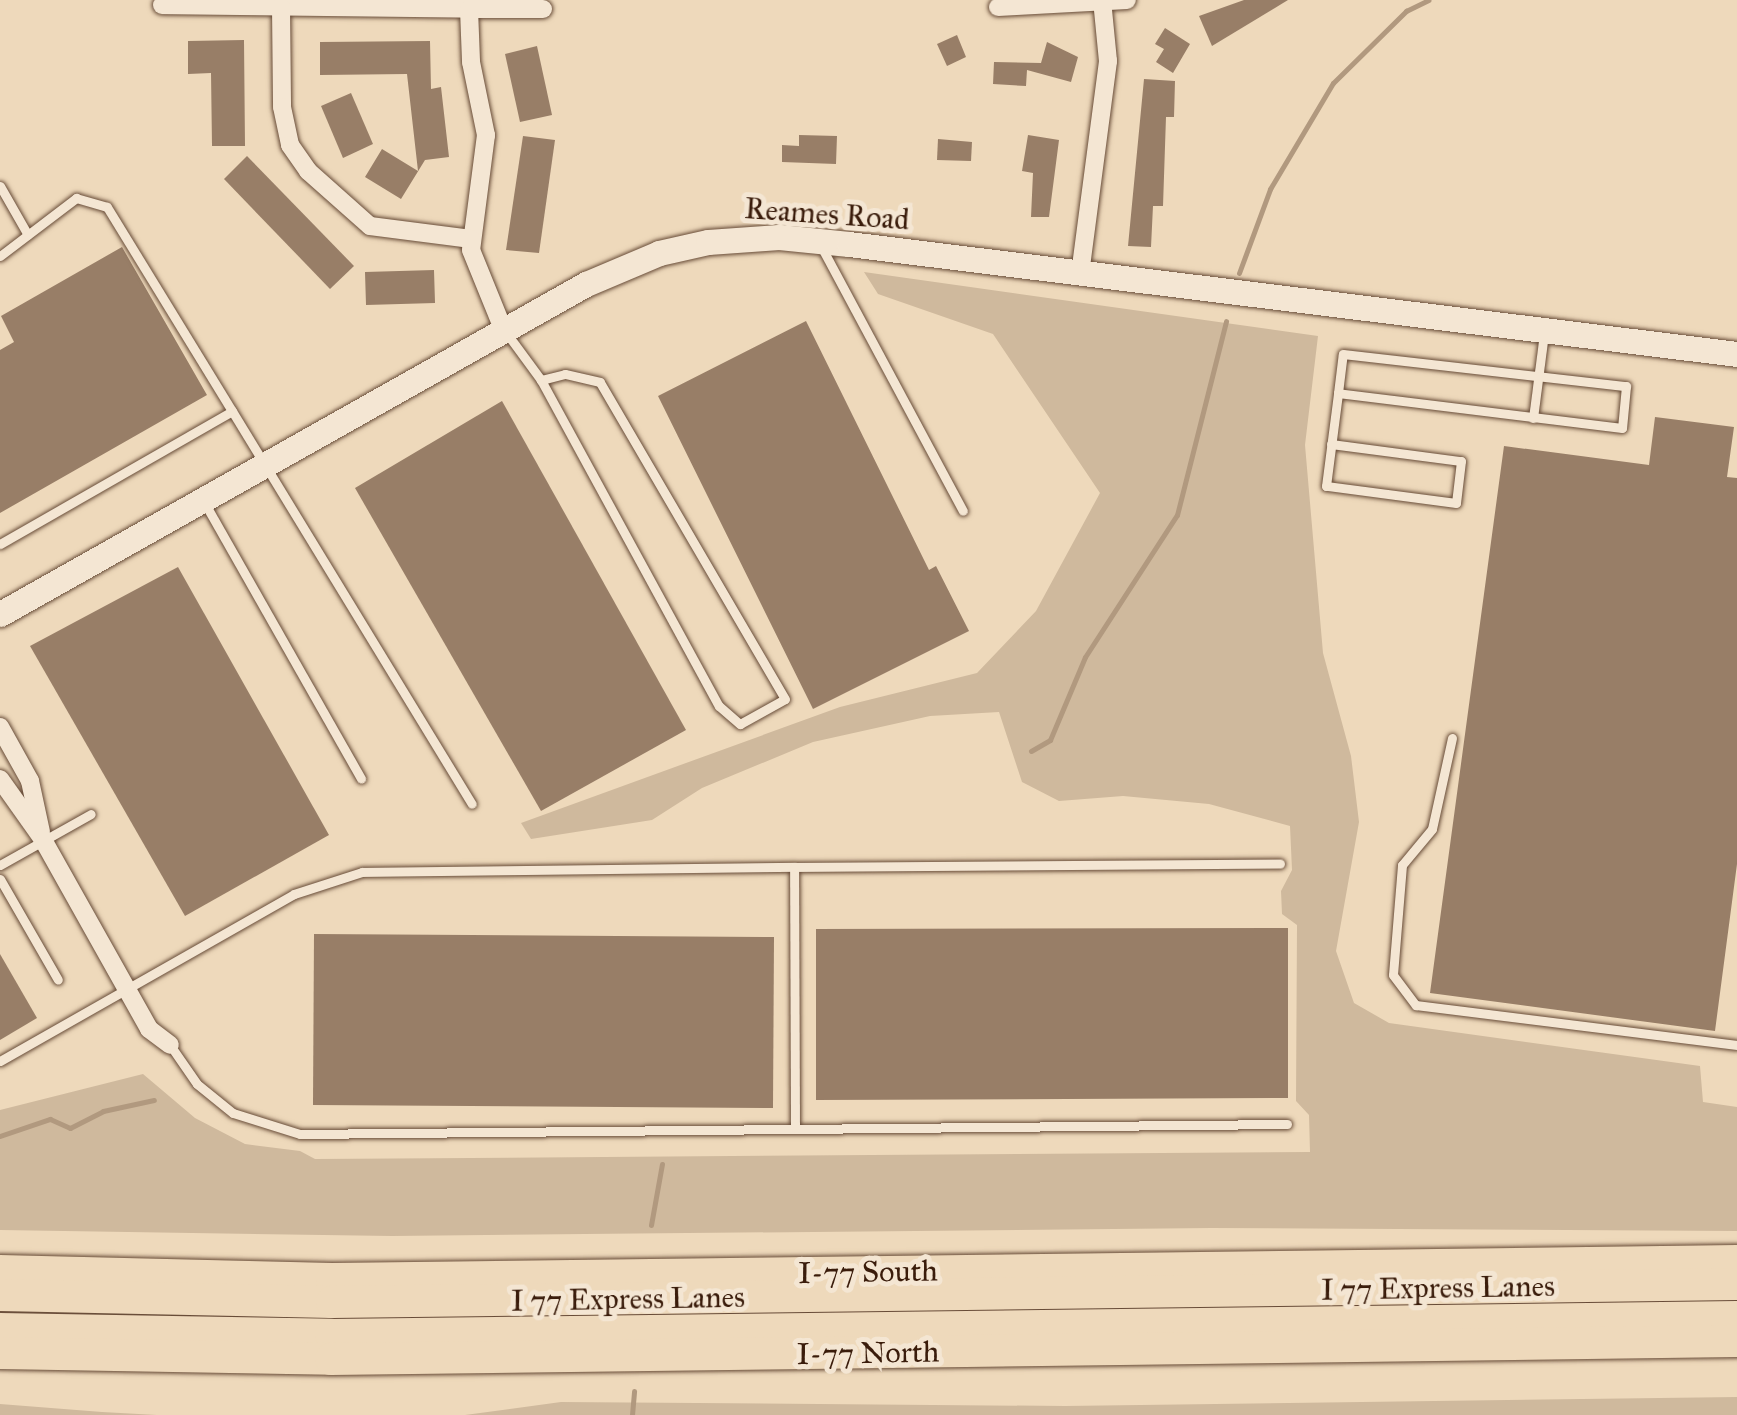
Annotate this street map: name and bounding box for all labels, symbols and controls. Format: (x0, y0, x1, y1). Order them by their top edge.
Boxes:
street label: Reames Road (743, 190, 911, 238)
street label: I-77 South (798, 1253, 938, 1291)
street label: I 77 Express Lanes (1321, 1268, 1555, 1308)
street label: I 77 Express Lanes (511, 1279, 745, 1319)
street label: I-77 North (797, 1334, 939, 1372)

